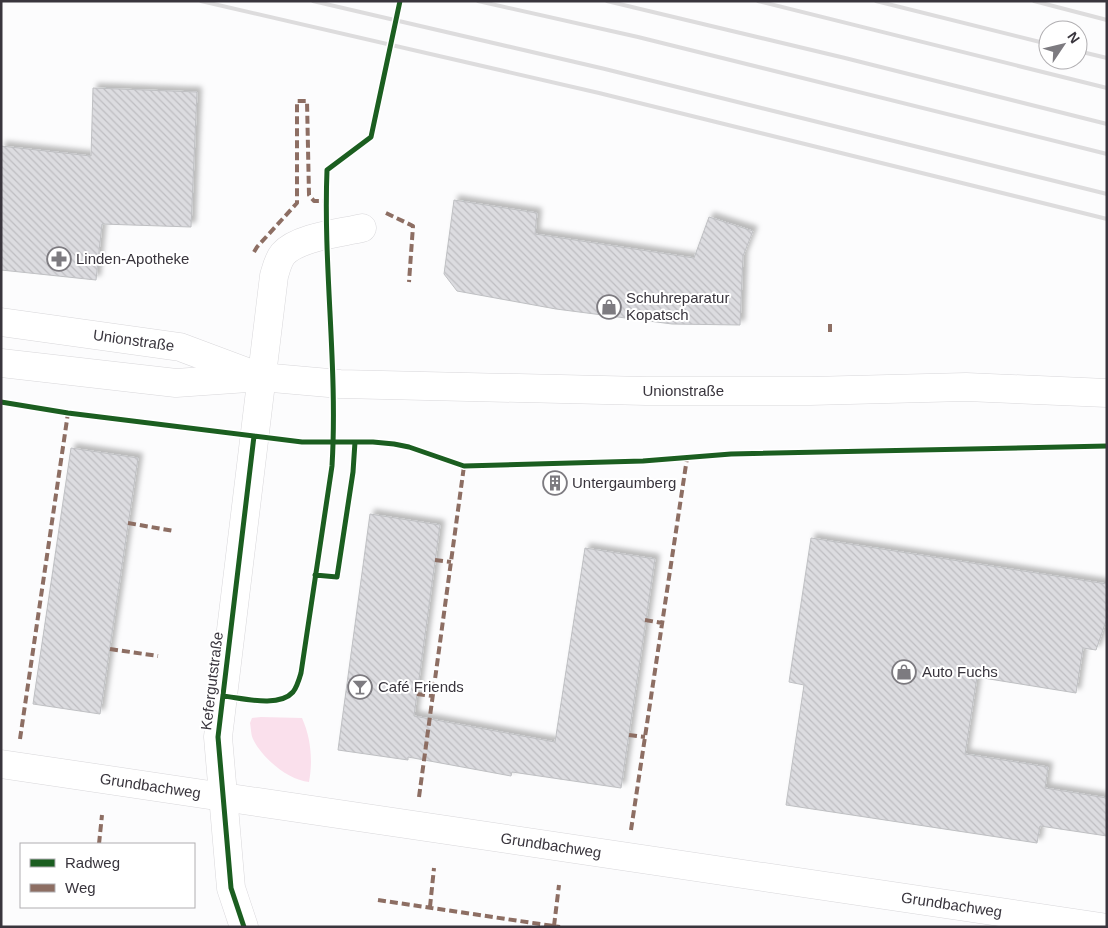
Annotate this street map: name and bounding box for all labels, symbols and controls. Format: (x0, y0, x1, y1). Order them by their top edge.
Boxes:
north arrow (1038, 20, 1088, 70)
text: N (1064, 29, 1083, 46)
pharmacy icon: Linden-Apotheke (46, 246, 72, 272)
place label: Linden-Apotheke (76, 250, 189, 267)
place label: Schuhreparatur Kopatsch (626, 289, 729, 323)
shop icon: Schuhreparatur Kopatsch (596, 294, 622, 320)
street label: Unionstraße (92, 326, 175, 354)
street label: Unionstraße (642, 382, 724, 399)
building icon: Untergaumberg (542, 470, 568, 496)
place label: Untergaumberg (572, 474, 676, 491)
street label: Kefergutstraße (197, 631, 226, 731)
shop icon: Auto Fuchs (891, 659, 917, 685)
place label: Auto Fuchs (922, 663, 998, 680)
bar icon: Café Friends (347, 674, 373, 700)
place label: Café Friends (378, 678, 464, 695)
street label: Grundbachweg (99, 770, 202, 802)
street label: Grundbachweg (499, 829, 603, 861)
legend (20, 843, 195, 908)
text: Radweg (65, 854, 120, 871)
text: Weg (65, 879, 96, 896)
street label: Grundbachweg (900, 889, 1003, 920)

